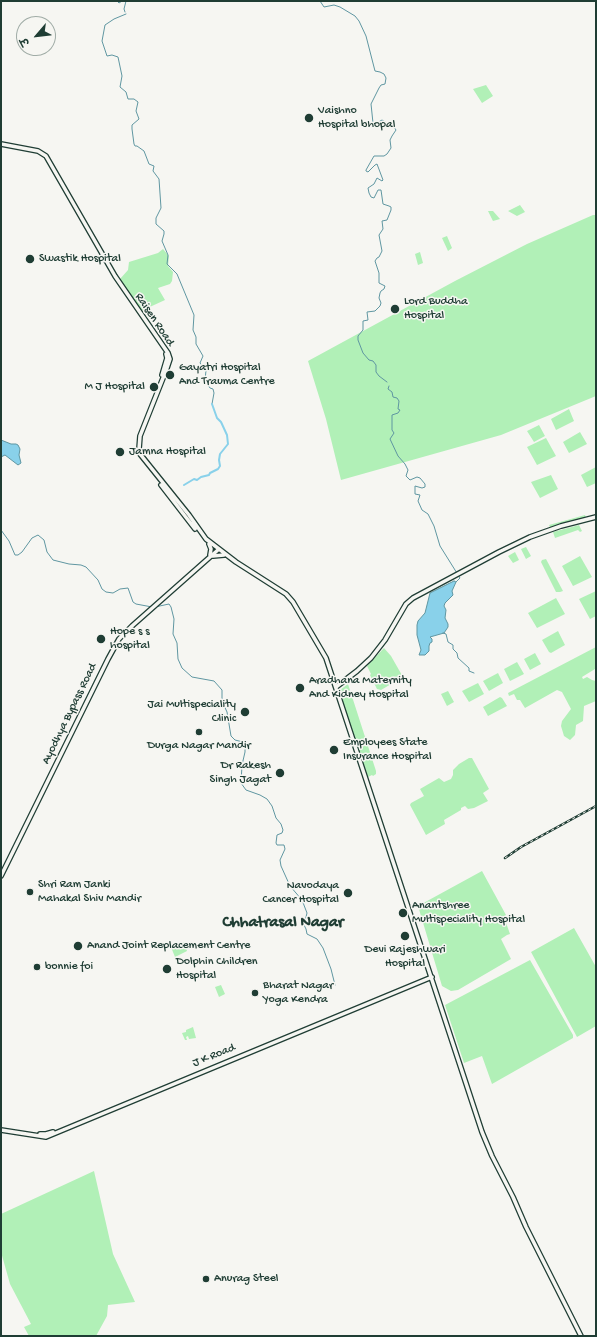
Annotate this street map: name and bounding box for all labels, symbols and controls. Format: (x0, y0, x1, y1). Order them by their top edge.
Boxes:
north arrow (16, 16, 56, 56)
text: उ (19, 35, 33, 47)
place label: Vaishno Hospital bhopal (318, 104, 395, 132)
marker: Vaishno Hospital bhopal (303, 112, 315, 124)
place label: Swastik Hospital (39, 252, 121, 266)
marker: Swastik Hospital (24, 253, 36, 265)
street label: Raisen Road (131, 291, 177, 349)
place label: Lord Buddha Hospital (404, 295, 468, 323)
marker: Lord Buddha Hospital (389, 303, 401, 315)
place label: Gayatri Hospital And Trauma Centre (179, 361, 275, 389)
marker: Gayatri Hospital And Trauma Centre (164, 369, 176, 381)
place label: M J Hospital (84, 380, 145, 394)
marker: M J Hospital (148, 381, 160, 393)
place label: Jamna Hospital (129, 445, 206, 459)
marker: Jamna Hospital (114, 446, 126, 458)
place label: Hope s s hospital (110, 625, 150, 653)
marker: Hope s s hospital (95, 633, 107, 645)
street label: Ayodhya Bypass Road (39, 661, 101, 767)
place label: Aradhana Maternity And Kidney Hospital (309, 674, 412, 702)
marker: Aradhana Maternity And Kidney Hospital (294, 682, 306, 694)
place label: Jai Multispeciality Clinic (148, 698, 236, 726)
marker: Jai Multispeciality Clinic (239, 706, 251, 718)
marker: Durga Nagar Mandir (194, 727, 204, 737)
place label: Employees State Insurance Hospital (343, 736, 432, 764)
place label: Durga Nagar Mandir (147, 739, 251, 753)
marker: Employees State Insurance Hospital (328, 744, 340, 756)
place label: Dr Rakesh Singh Jagat (210, 759, 271, 787)
marker: Dr Rakesh Singh Jagat (274, 767, 286, 779)
place label: Shri Ram Janki Mahakal Shiv Mandir (38, 878, 141, 906)
place label: Navodaya Cancer Hospital (263, 879, 339, 907)
marker: Shri Ram Janki Mahakal Shiv Mandir (25, 887, 35, 897)
marker: Navodaya Cancer Hospital (342, 887, 354, 899)
place label: Anantshree Multispeciality Hospital (412, 899, 525, 927)
marker: Anantshree Multispeciality Hospital (397, 907, 409, 919)
district label: Chhatrasal Nagar (223, 914, 343, 934)
marker: Devi Rajeshwari Hospital (399, 930, 411, 942)
place label: Anand Joint Replacement Centre (87, 939, 250, 953)
marker: Anand Joint Replacement Centre (72, 940, 84, 952)
place label: Devi Rajeshwari Hospital (364, 943, 446, 971)
place label: Dolphin Children Hospital (176, 955, 258, 983)
place label: bonnie foi (45, 960, 93, 974)
marker: bonnie foi (32, 962, 42, 972)
marker: Dolphin Children Hospital (161, 963, 173, 975)
place label: Bharat Nagar Yoga Kendra (263, 979, 333, 1007)
marker: Bharat Nagar Yoga Kendra (250, 988, 260, 998)
street label: J K Road (191, 1041, 237, 1071)
place label: Anurag Steel (214, 1272, 278, 1286)
marker: Anurag Steel (201, 1274, 211, 1284)

